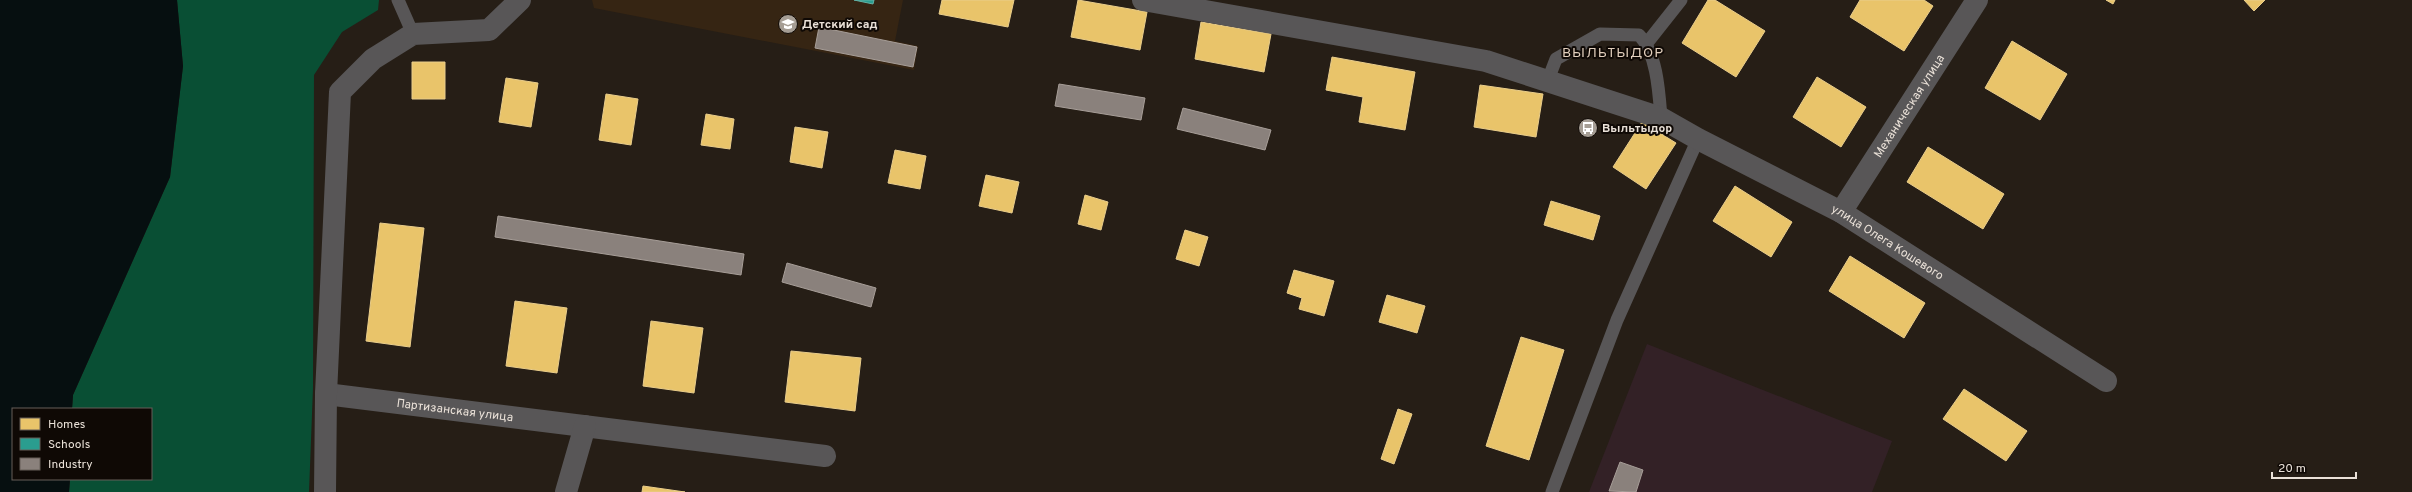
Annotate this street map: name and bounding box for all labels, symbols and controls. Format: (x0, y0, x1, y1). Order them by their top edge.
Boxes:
school or university icon: Детский сад (777, 13, 799, 35)
place label: Детский сад (802, 17, 877, 33)
district label: ВЫЛЬТЫДОР (1562, 45, 1664, 62)
street label: Механическая улица (1871, 52, 1949, 161)
bus stop icon: Выльтыдор (1577, 117, 1599, 139)
place label: Выльтыдор (1602, 121, 1672, 137)
street label: улица Олега Кошевого (1828, 201, 1947, 285)
street label: Партизанская улица (396, 396, 514, 426)
legend (12, 408, 152, 480)
text: Homes (48, 417, 85, 433)
text: Schools (48, 437, 90, 453)
scale bar (2272, 454, 2356, 480)
text: Industry (48, 457, 93, 473)
text: 20 m (2278, 461, 2306, 477)

